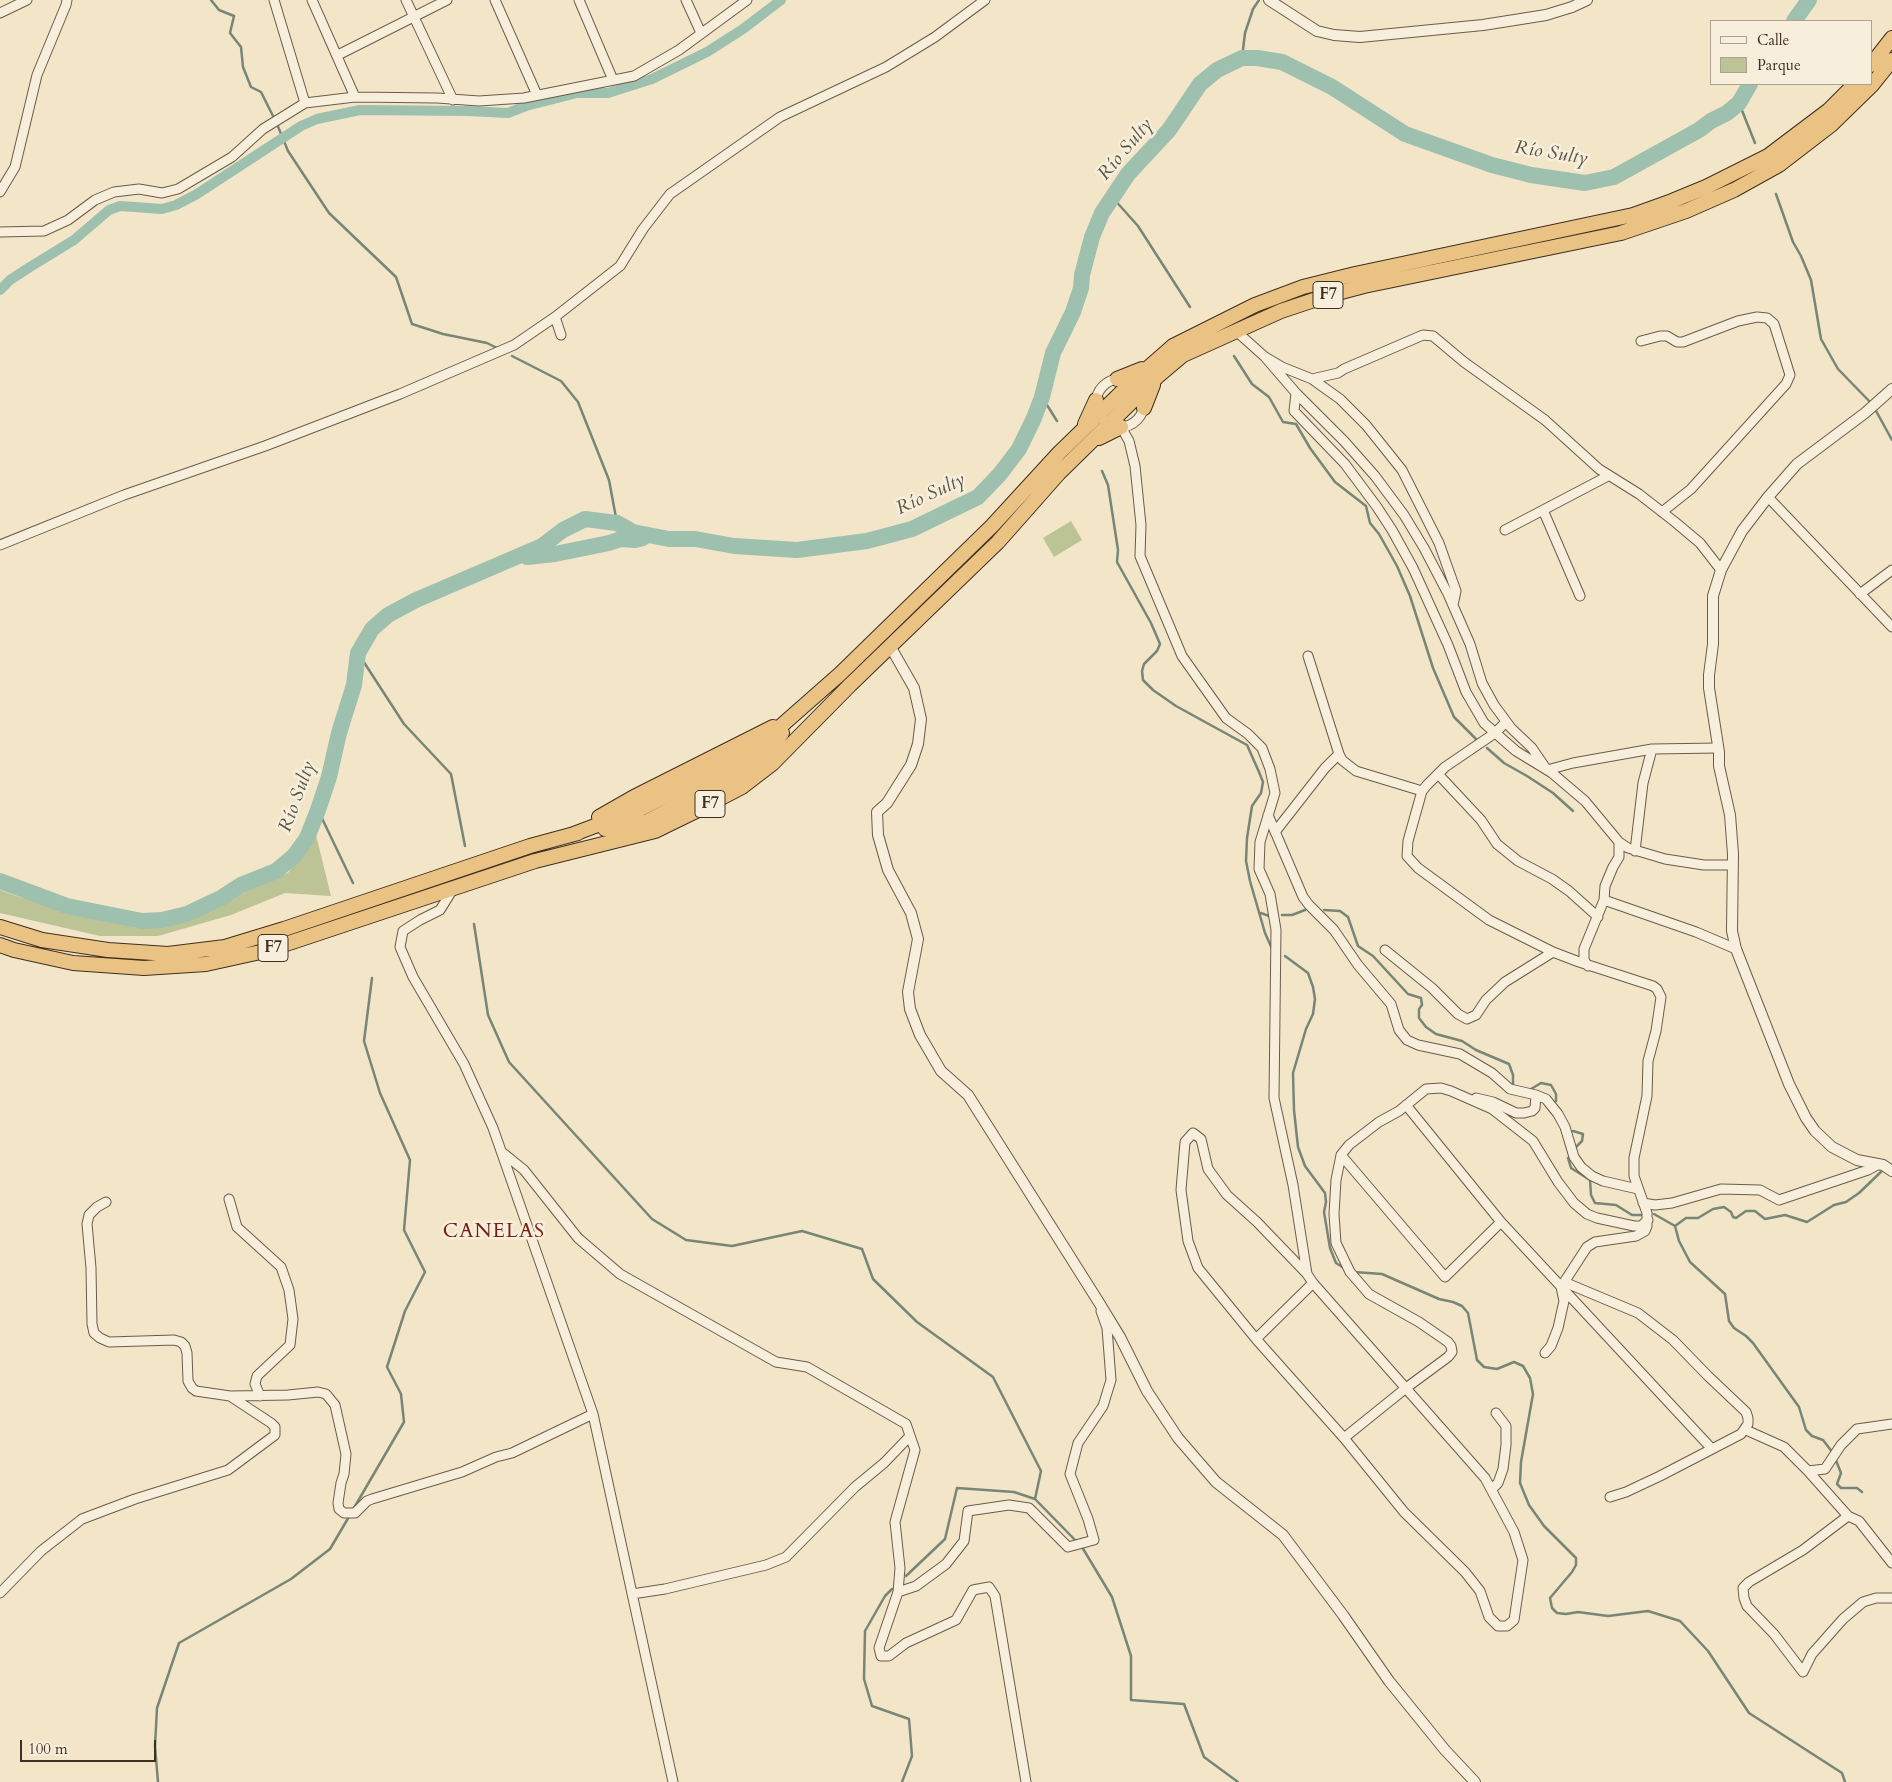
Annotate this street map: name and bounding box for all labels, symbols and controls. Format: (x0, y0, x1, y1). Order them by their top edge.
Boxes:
legend (1710, 20, 1872, 85)
text: Calle (1757, 30, 1789, 50)
text: Parque (1757, 55, 1801, 75)
water label: Río Sulty (1094, 115, 1158, 185)
water label: Río Sulty (1513, 137, 1589, 171)
road number: F7 (1313, 282, 1343, 308)
water label: Río Sulty (893, 469, 969, 521)
water label: Río Sulty (275, 759, 321, 835)
road number: F7 (695, 791, 725, 818)
road number: F7 (258, 934, 288, 961)
district label: CANELAS (442, 1220, 546, 1244)
scale bar (22, 1730, 159, 1762)
text: 100 m (28, 1739, 68, 1759)

